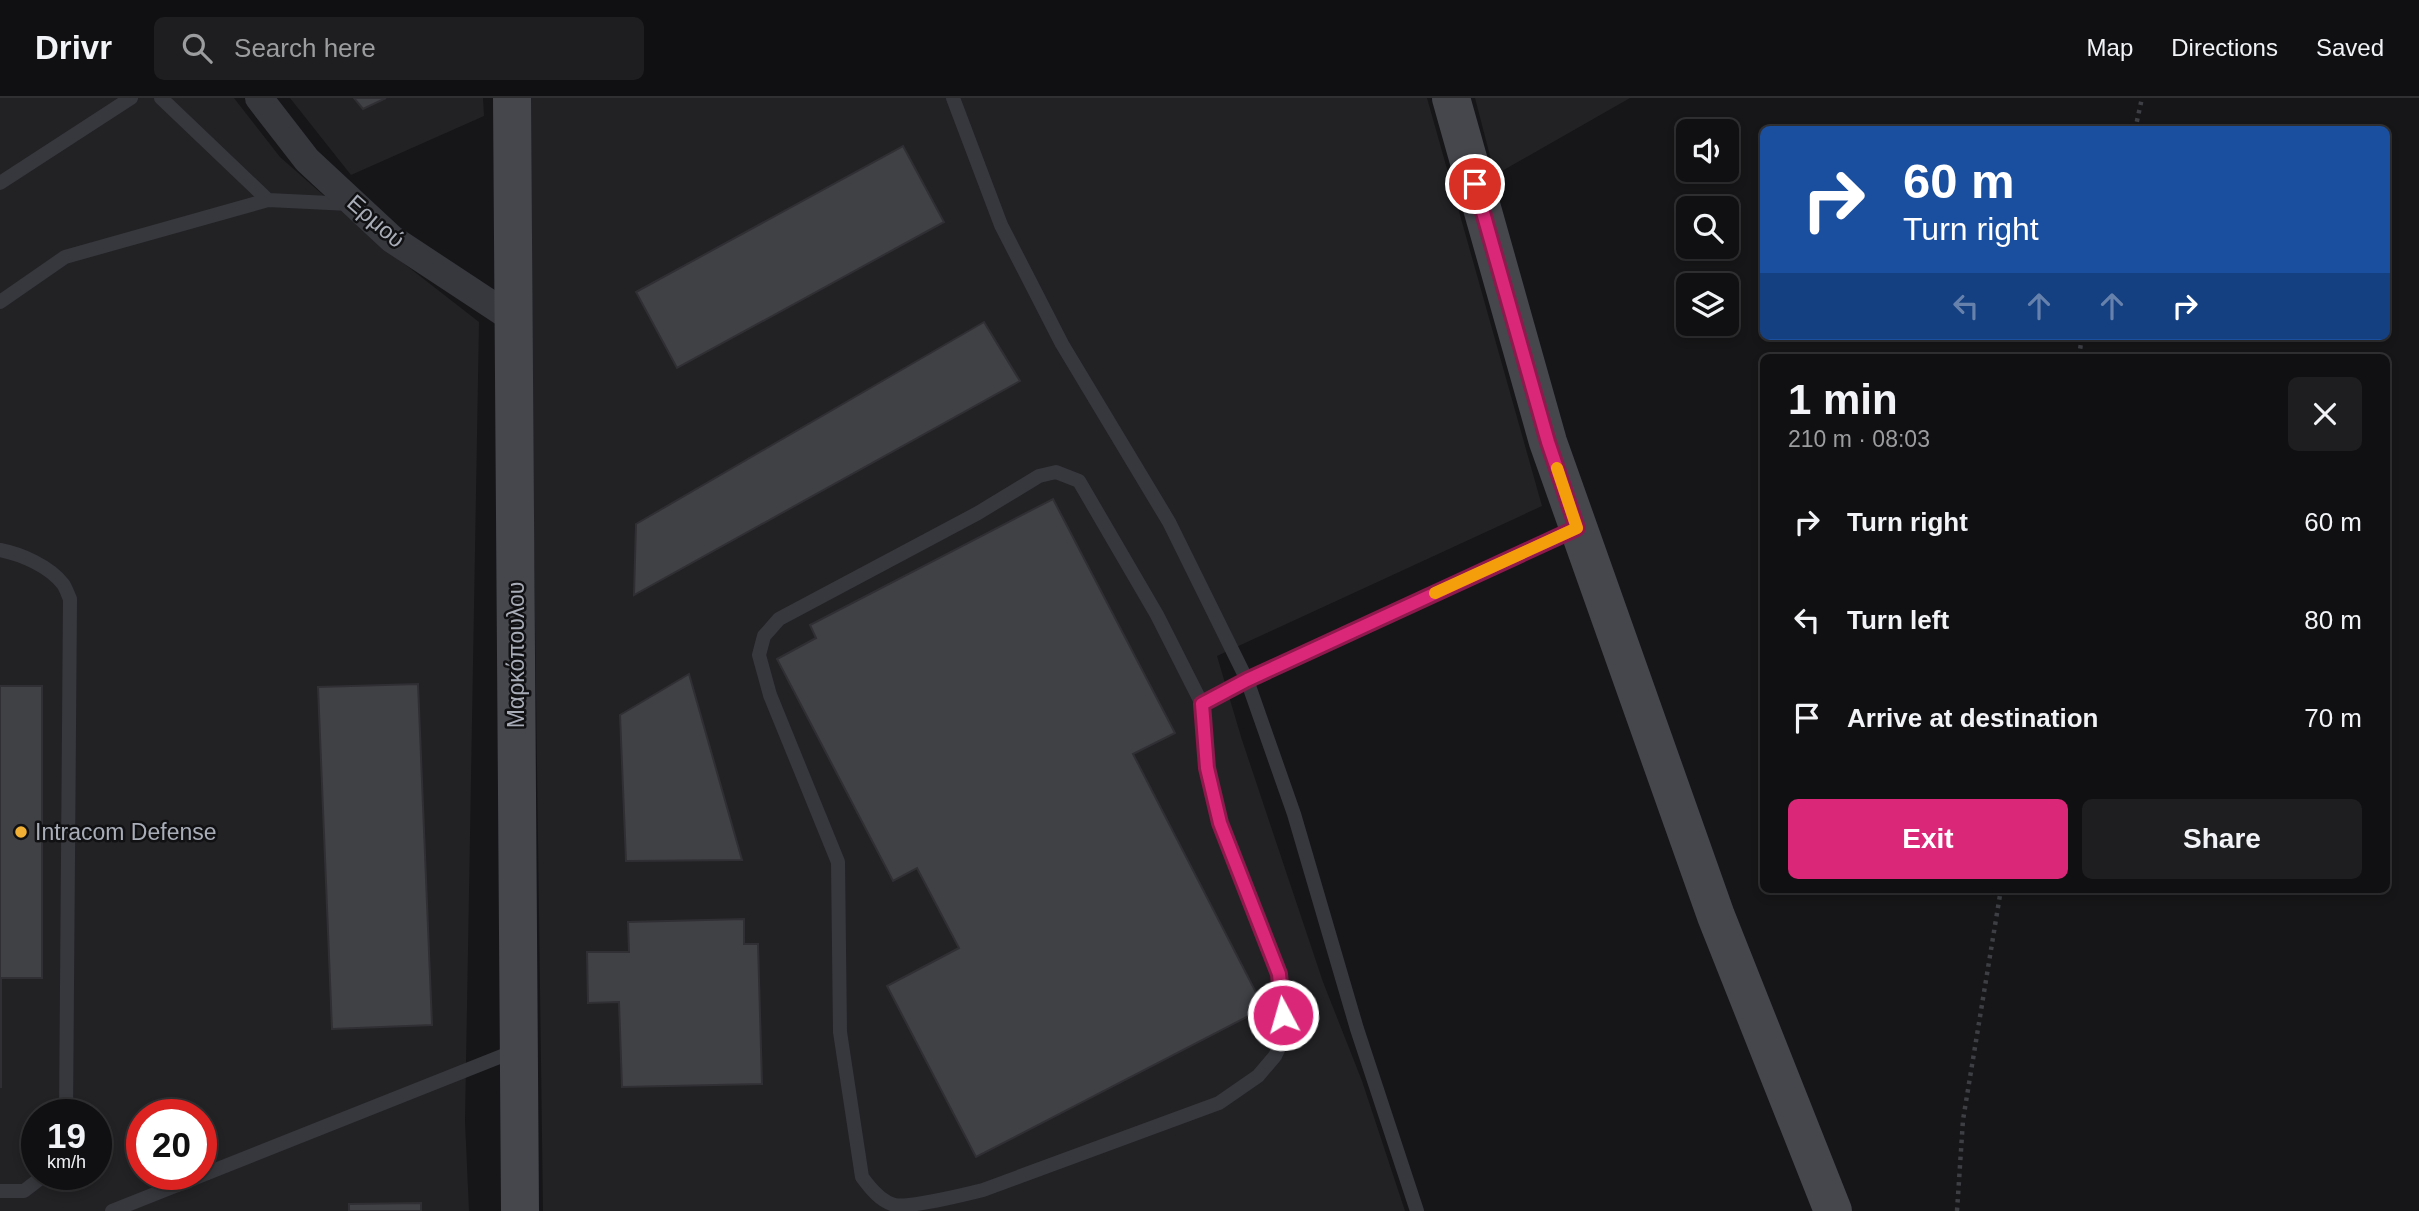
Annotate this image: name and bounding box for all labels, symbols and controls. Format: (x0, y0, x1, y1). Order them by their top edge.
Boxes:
search box (154, 17, 644, 80)
text: Drivr (35, 29, 112, 66)
icon: search (178, 29, 216, 67)
text: Search here (234, 33, 376, 63)
text: Map (2087, 34, 2133, 61)
text: Directions (2171, 34, 2278, 61)
text: Saved (2316, 34, 2384, 61)
map controls (1676, 119, 1739, 336)
button: sound (1676, 119, 1739, 182)
pin (1445, 154, 1505, 214)
icon: right (1788, 154, 1879, 245)
text: 60 m (1903, 154, 2015, 208)
icon: arrive (1456, 165, 1494, 203)
street label: Ερμού (342, 189, 410, 253)
button: search (1676, 196, 1739, 259)
text: Turn right (1903, 211, 2039, 247)
button: layers (1676, 273, 1739, 336)
icon: left (1947, 287, 1985, 325)
icon: ahead (2020, 287, 2058, 325)
icon: ahead (2093, 287, 2131, 325)
icon: right (2166, 287, 2204, 325)
text: 1 min (1788, 376, 1898, 423)
button: close (2288, 377, 2362, 451)
text: 210 m · 08:03 (1788, 426, 1930, 452)
icon: right (1788, 503, 1826, 541)
text: Turn right (1847, 507, 1968, 537)
text: 60 m (2304, 507, 2362, 537)
street label: Μαρκόπουλου (503, 582, 529, 728)
icon: left (1788, 601, 1826, 639)
text: Turn left (1847, 605, 1949, 635)
text: 80 m (2304, 605, 2362, 635)
icon: arrive (1788, 699, 1826, 737)
text: Arrive at destination (1847, 703, 2098, 733)
text: 70 m (2304, 703, 2362, 733)
button: Exit (1788, 799, 2068, 879)
button: Share (2082, 799, 2362, 879)
place label: Intracom Defense (35, 819, 217, 845)
marker: Intracom Defense (13, 824, 29, 840)
position arrow (1246, 978, 1320, 1052)
speed limit sign: 20 (126, 1099, 217, 1190)
text: 19 (47, 1116, 86, 1155)
text: km/h (47, 1152, 86, 1172)

